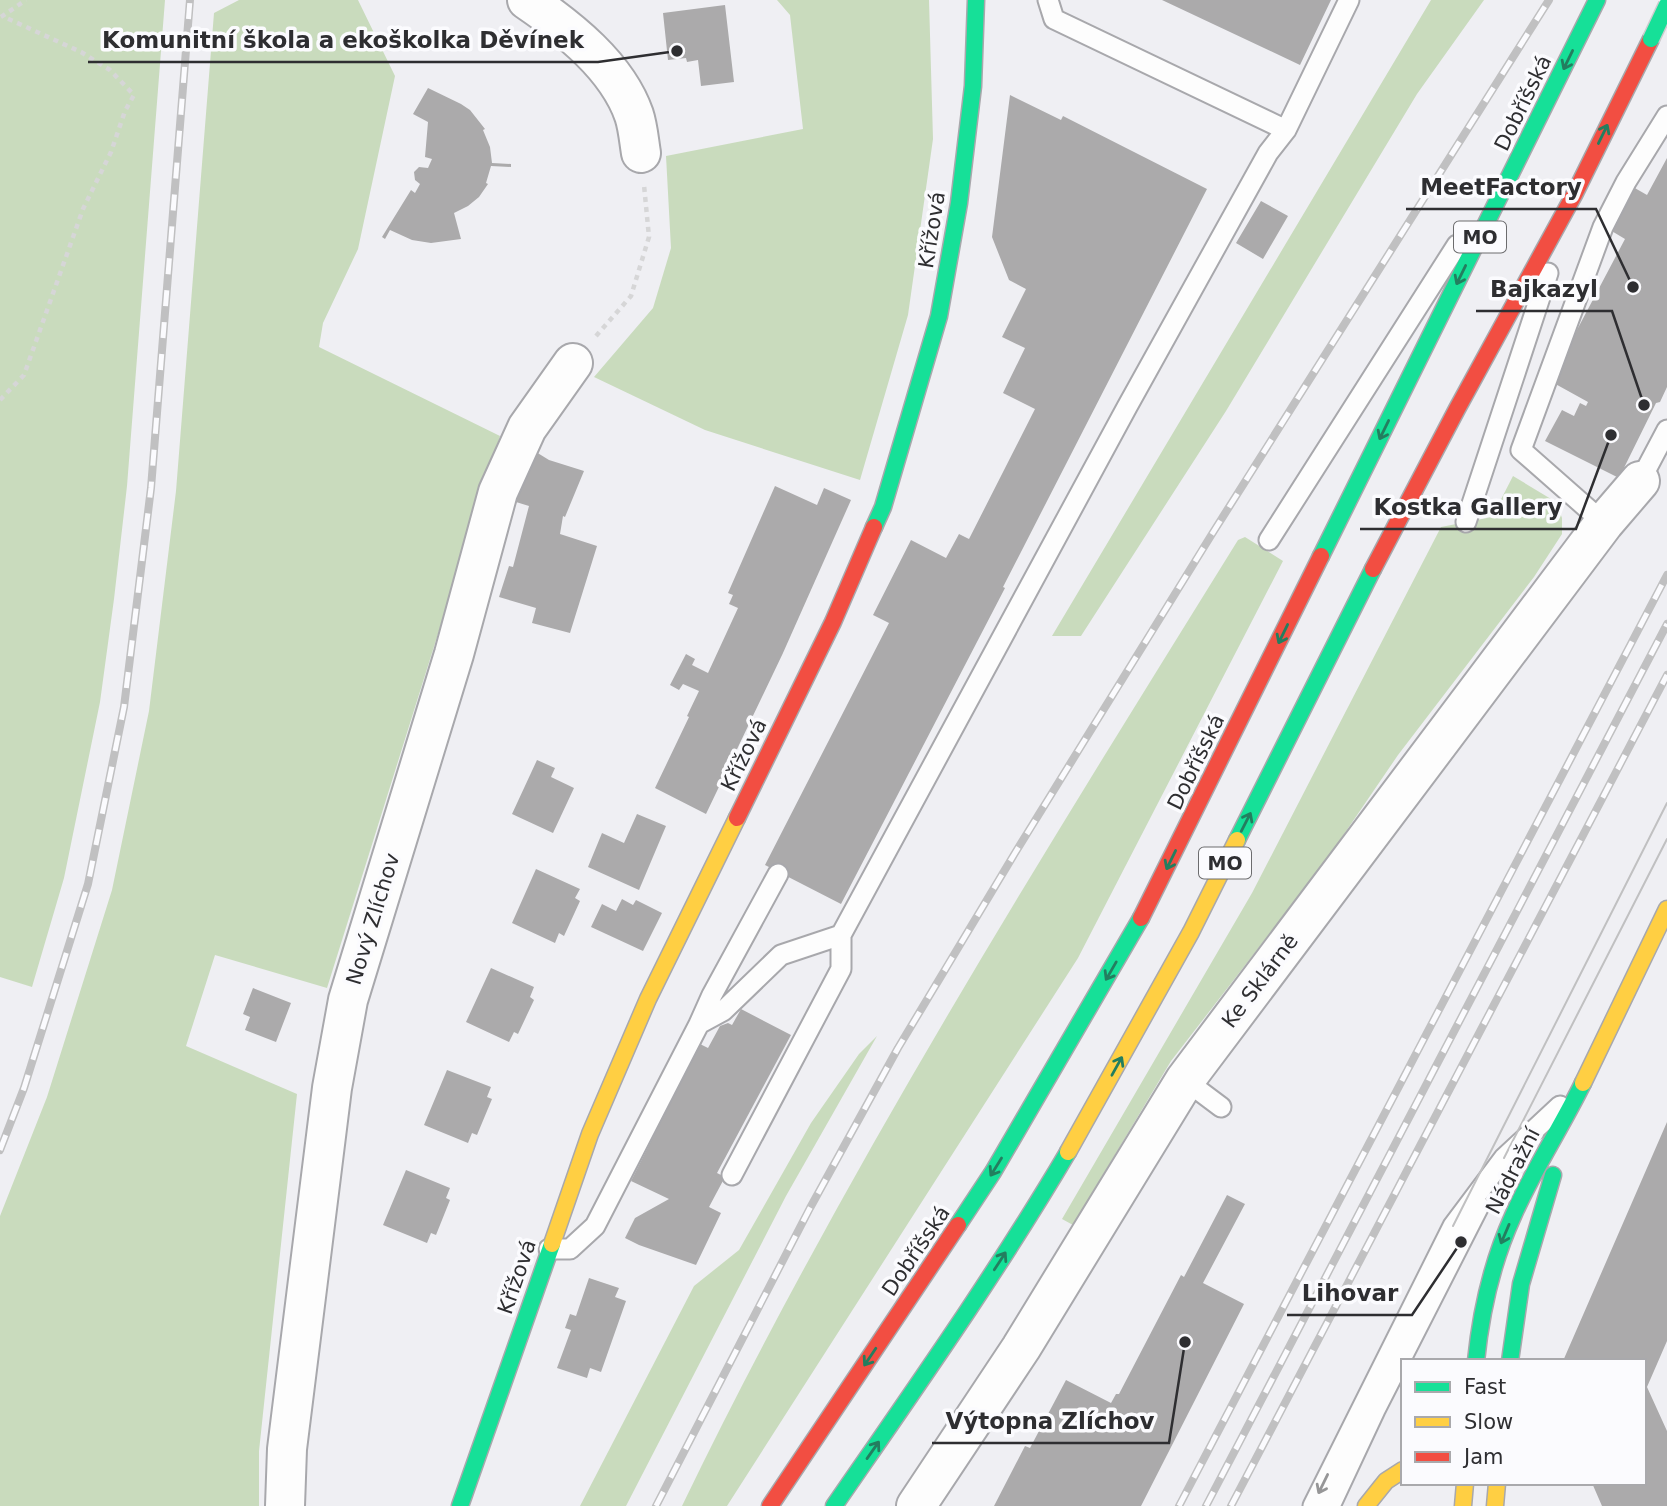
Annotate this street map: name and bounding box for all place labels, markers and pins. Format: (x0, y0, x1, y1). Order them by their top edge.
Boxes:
callout: Komunitní škola a ekoškolka Děvínek (88, 18, 598, 62)
callout: MeetFactory (1406, 165, 1596, 209)
callout: Bajkazyl (1476, 267, 1612, 311)
callout: Kostka Gallery (1360, 485, 1576, 529)
callout: Lihovar (1287, 1271, 1412, 1315)
callout: Výtopna Zlíchov (932, 1399, 1169, 1443)

